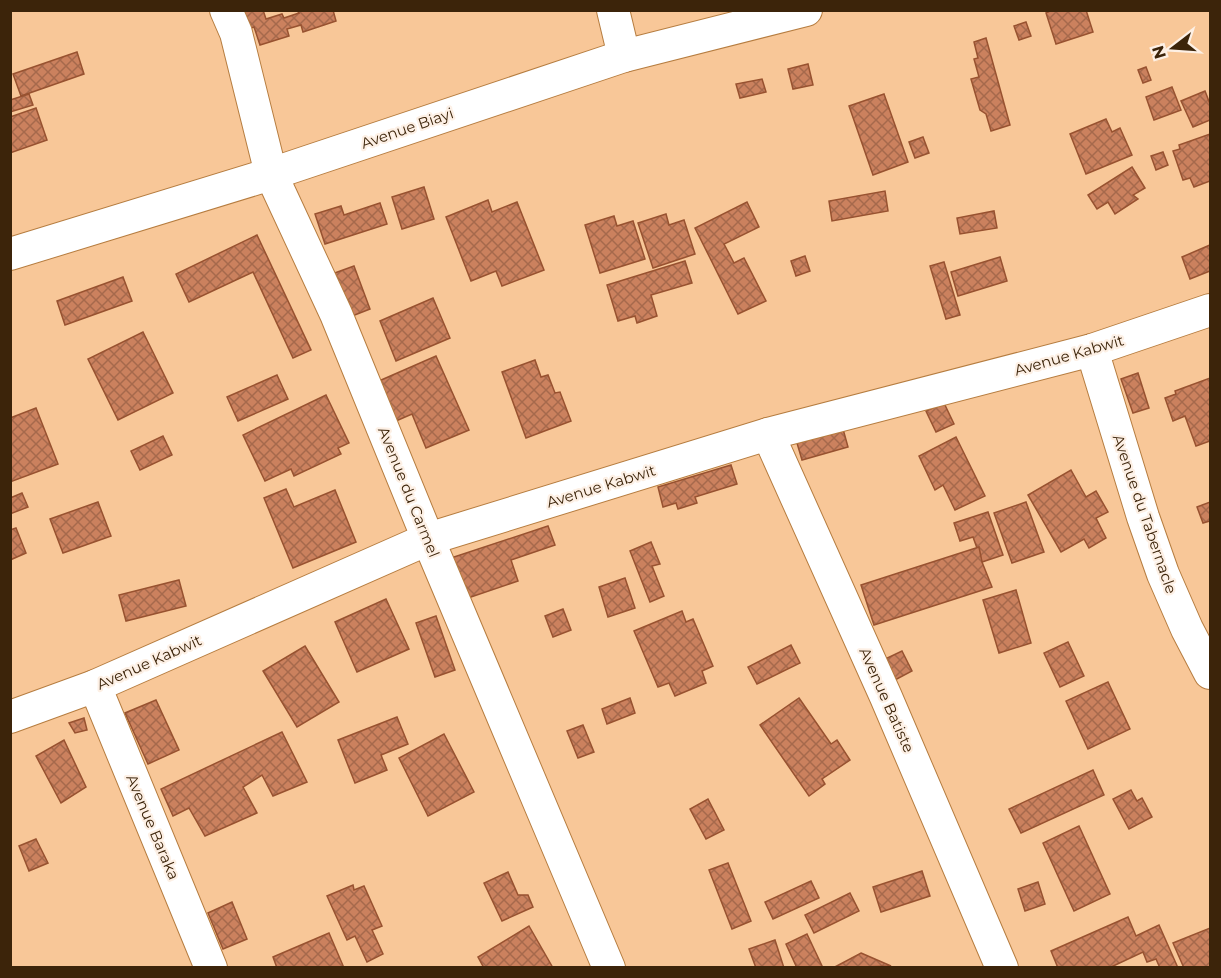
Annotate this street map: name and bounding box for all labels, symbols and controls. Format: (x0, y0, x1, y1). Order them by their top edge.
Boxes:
north arrow (1143, 18, 1203, 78)
text: N (1148, 43, 1170, 61)
street label: Avenue Biayi (358, 103, 456, 153)
street label: Avenue Kabwit (1012, 330, 1126, 380)
street label: Avenue du Carmel (374, 424, 444, 560)
street label: Avenue du Tabernacle (1109, 432, 1181, 596)
street label: Avenue Kabwit (544, 460, 658, 512)
street label: Avenue Kabwit (94, 630, 204, 694)
street label: Avenue Batiste (855, 645, 919, 755)
street label: Avenue Baraka (122, 771, 184, 883)

